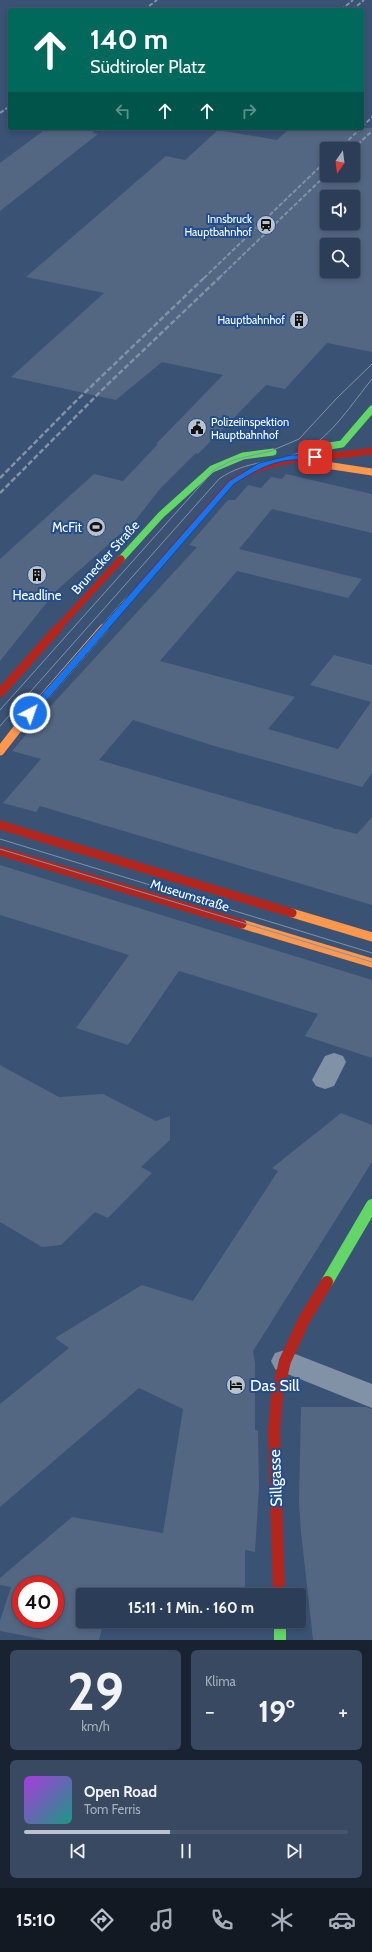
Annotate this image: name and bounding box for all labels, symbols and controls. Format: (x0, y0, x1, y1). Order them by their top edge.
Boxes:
text: 140 m (90, 22, 168, 56)
icon: ahead (24, 24, 76, 76)
text: Südtiroler Platz (90, 56, 206, 78)
icon: left (112, 100, 134, 122)
icon: ahead (154, 100, 176, 122)
icon: ahead (196, 100, 218, 122)
icon: right (238, 100, 260, 122)
north arrow (320, 142, 360, 182)
map controls (320, 142, 360, 278)
button: sound (320, 190, 360, 230)
place label: Innsbruck Hauptbahnhof (184, 212, 252, 239)
station icon: Innsbruck Hauptbahnhof (255, 214, 277, 236)
button: search (320, 238, 360, 278)
building icon: Hauptbahnhof (288, 309, 310, 331)
place label: Hauptbahnhof (217, 313, 285, 327)
place label: Polizeiinspektion Hauptbahnhof (211, 415, 289, 442)
public building icon: Polizeiinspektion Hauptbahnhof (186, 417, 208, 439)
pin (298, 440, 332, 474)
icon: arrive (304, 446, 326, 468)
sports icon: McFit (85, 516, 107, 538)
street label: Brunecker Straße (68, 517, 143, 597)
place label: McFit (52, 519, 83, 535)
building icon: Headline (26, 564, 48, 586)
place label: Headline (13, 587, 62, 603)
position arrow (9, 692, 51, 734)
street label: Museumstraße (149, 875, 232, 915)
hotel icon: Das Sill (225, 1374, 247, 1396)
place label: Das Sill (250, 1376, 300, 1395)
street label: Sillgasse (265, 1449, 286, 1507)
speed limit sign: 40 (12, 1576, 64, 1628)
text: 15:11 · 1 Min. · 160 m (128, 1599, 254, 1617)
text: 29 (67, 1660, 124, 1723)
text: Klima (205, 1673, 236, 1689)
text: 19° (258, 1693, 295, 1730)
text: − (205, 1698, 215, 1725)
text: + (338, 1698, 348, 1725)
text: km/h (81, 1718, 110, 1734)
text: Open Road (84, 1783, 157, 1801)
text: Tom Ferris (84, 1801, 141, 1817)
icon: previous (67, 1840, 89, 1862)
icon: pause (175, 1840, 197, 1862)
icon: next (283, 1840, 305, 1862)
icon: directions (88, 1906, 116, 1934)
icon: music (148, 1906, 176, 1934)
icon: phone (208, 1906, 236, 1934)
icon: climate (268, 1906, 296, 1934)
icon: car (328, 1906, 356, 1934)
text: 15:10 (16, 1909, 56, 1931)

